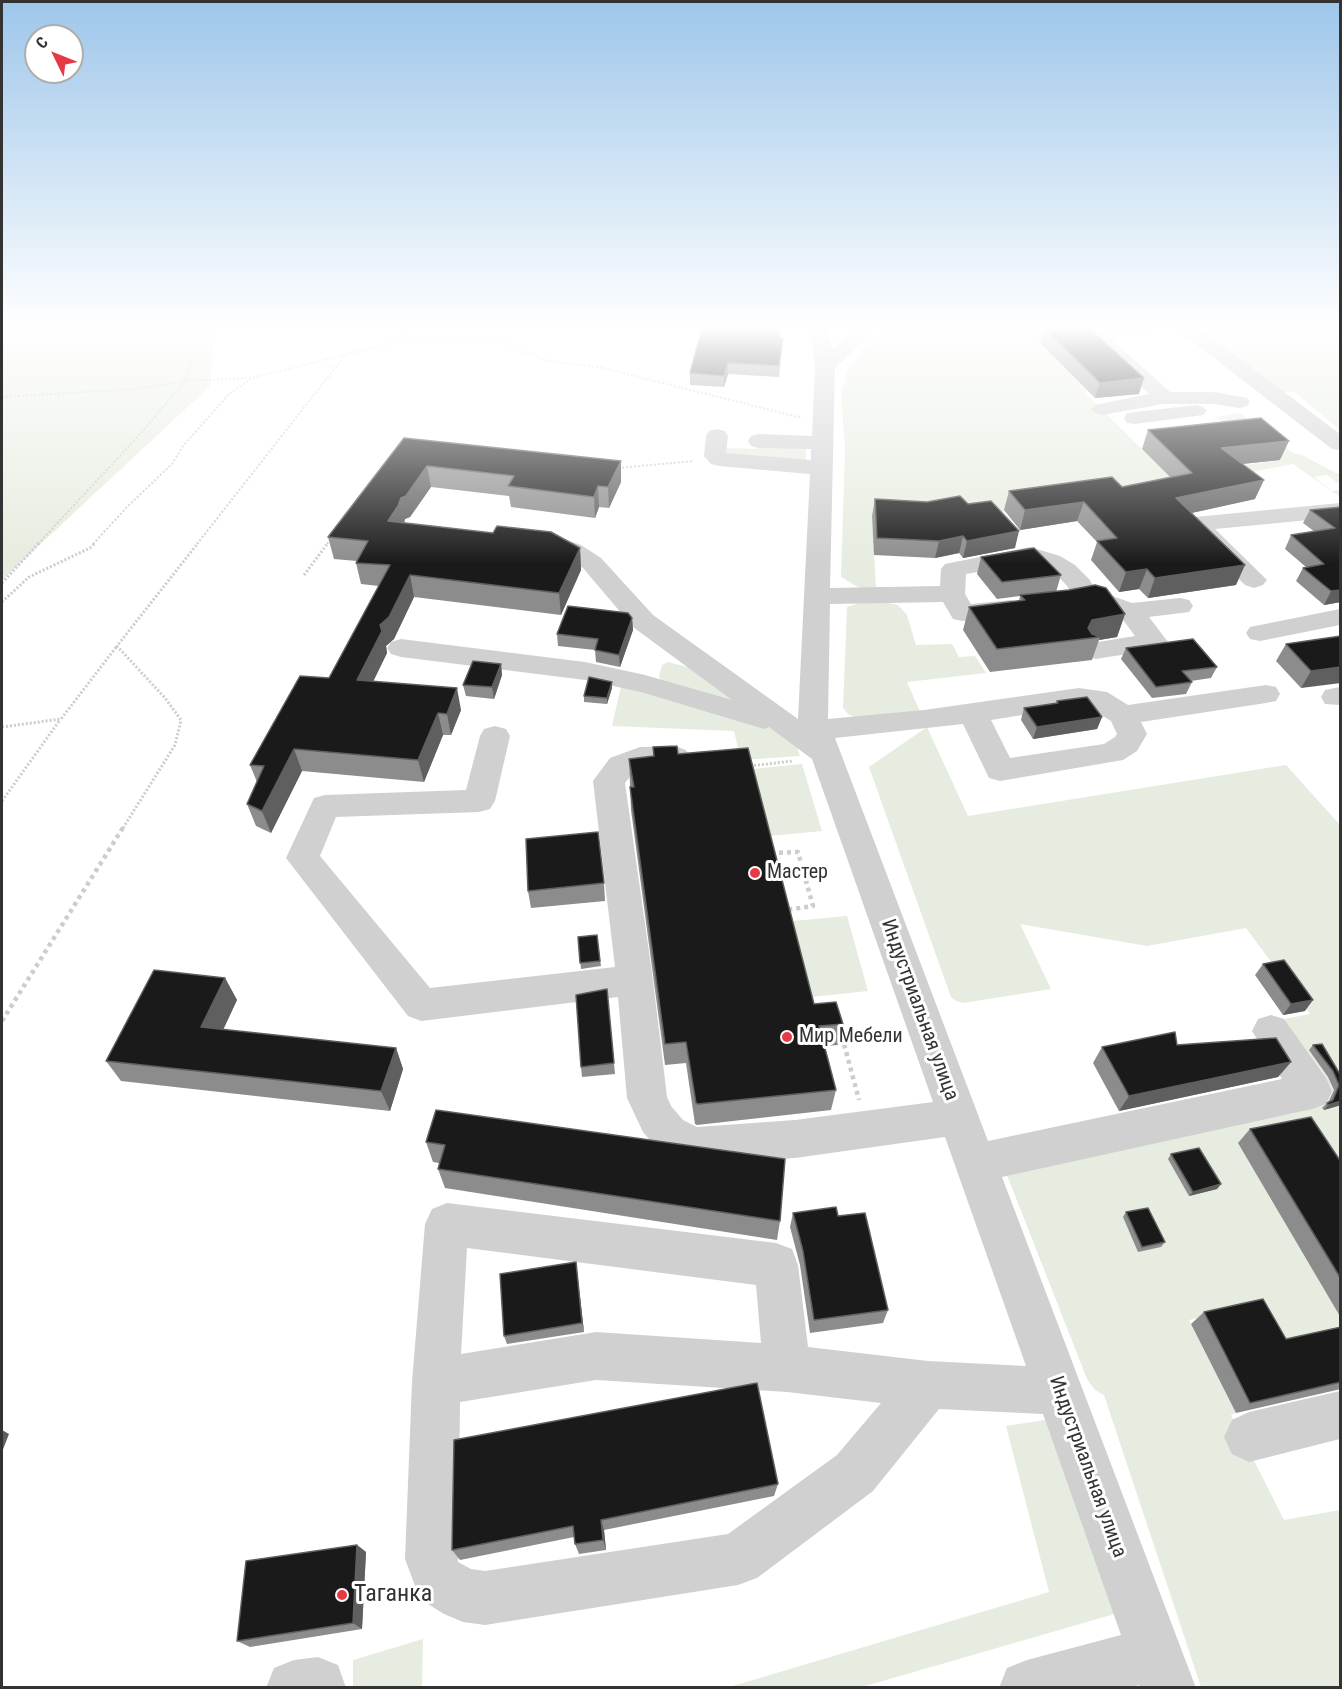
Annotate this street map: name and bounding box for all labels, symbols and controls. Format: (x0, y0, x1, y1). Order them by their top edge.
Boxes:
north arrow (24, 24, 84, 84)
text: С (32, 33, 52, 53)
place label: Мастер (767, 861, 828, 885)
marker: Мастер (748, 866, 762, 880)
street label: Индустриальная улица (875, 916, 963, 1104)
place label: Мир Мебели (799, 1025, 903, 1049)
marker: Мир Мебели (780, 1030, 794, 1044)
street label: Индустриальная улица (1043, 1373, 1131, 1561)
place label: Таганка (354, 1581, 432, 1609)
marker: Таганка (335, 1588, 349, 1602)

